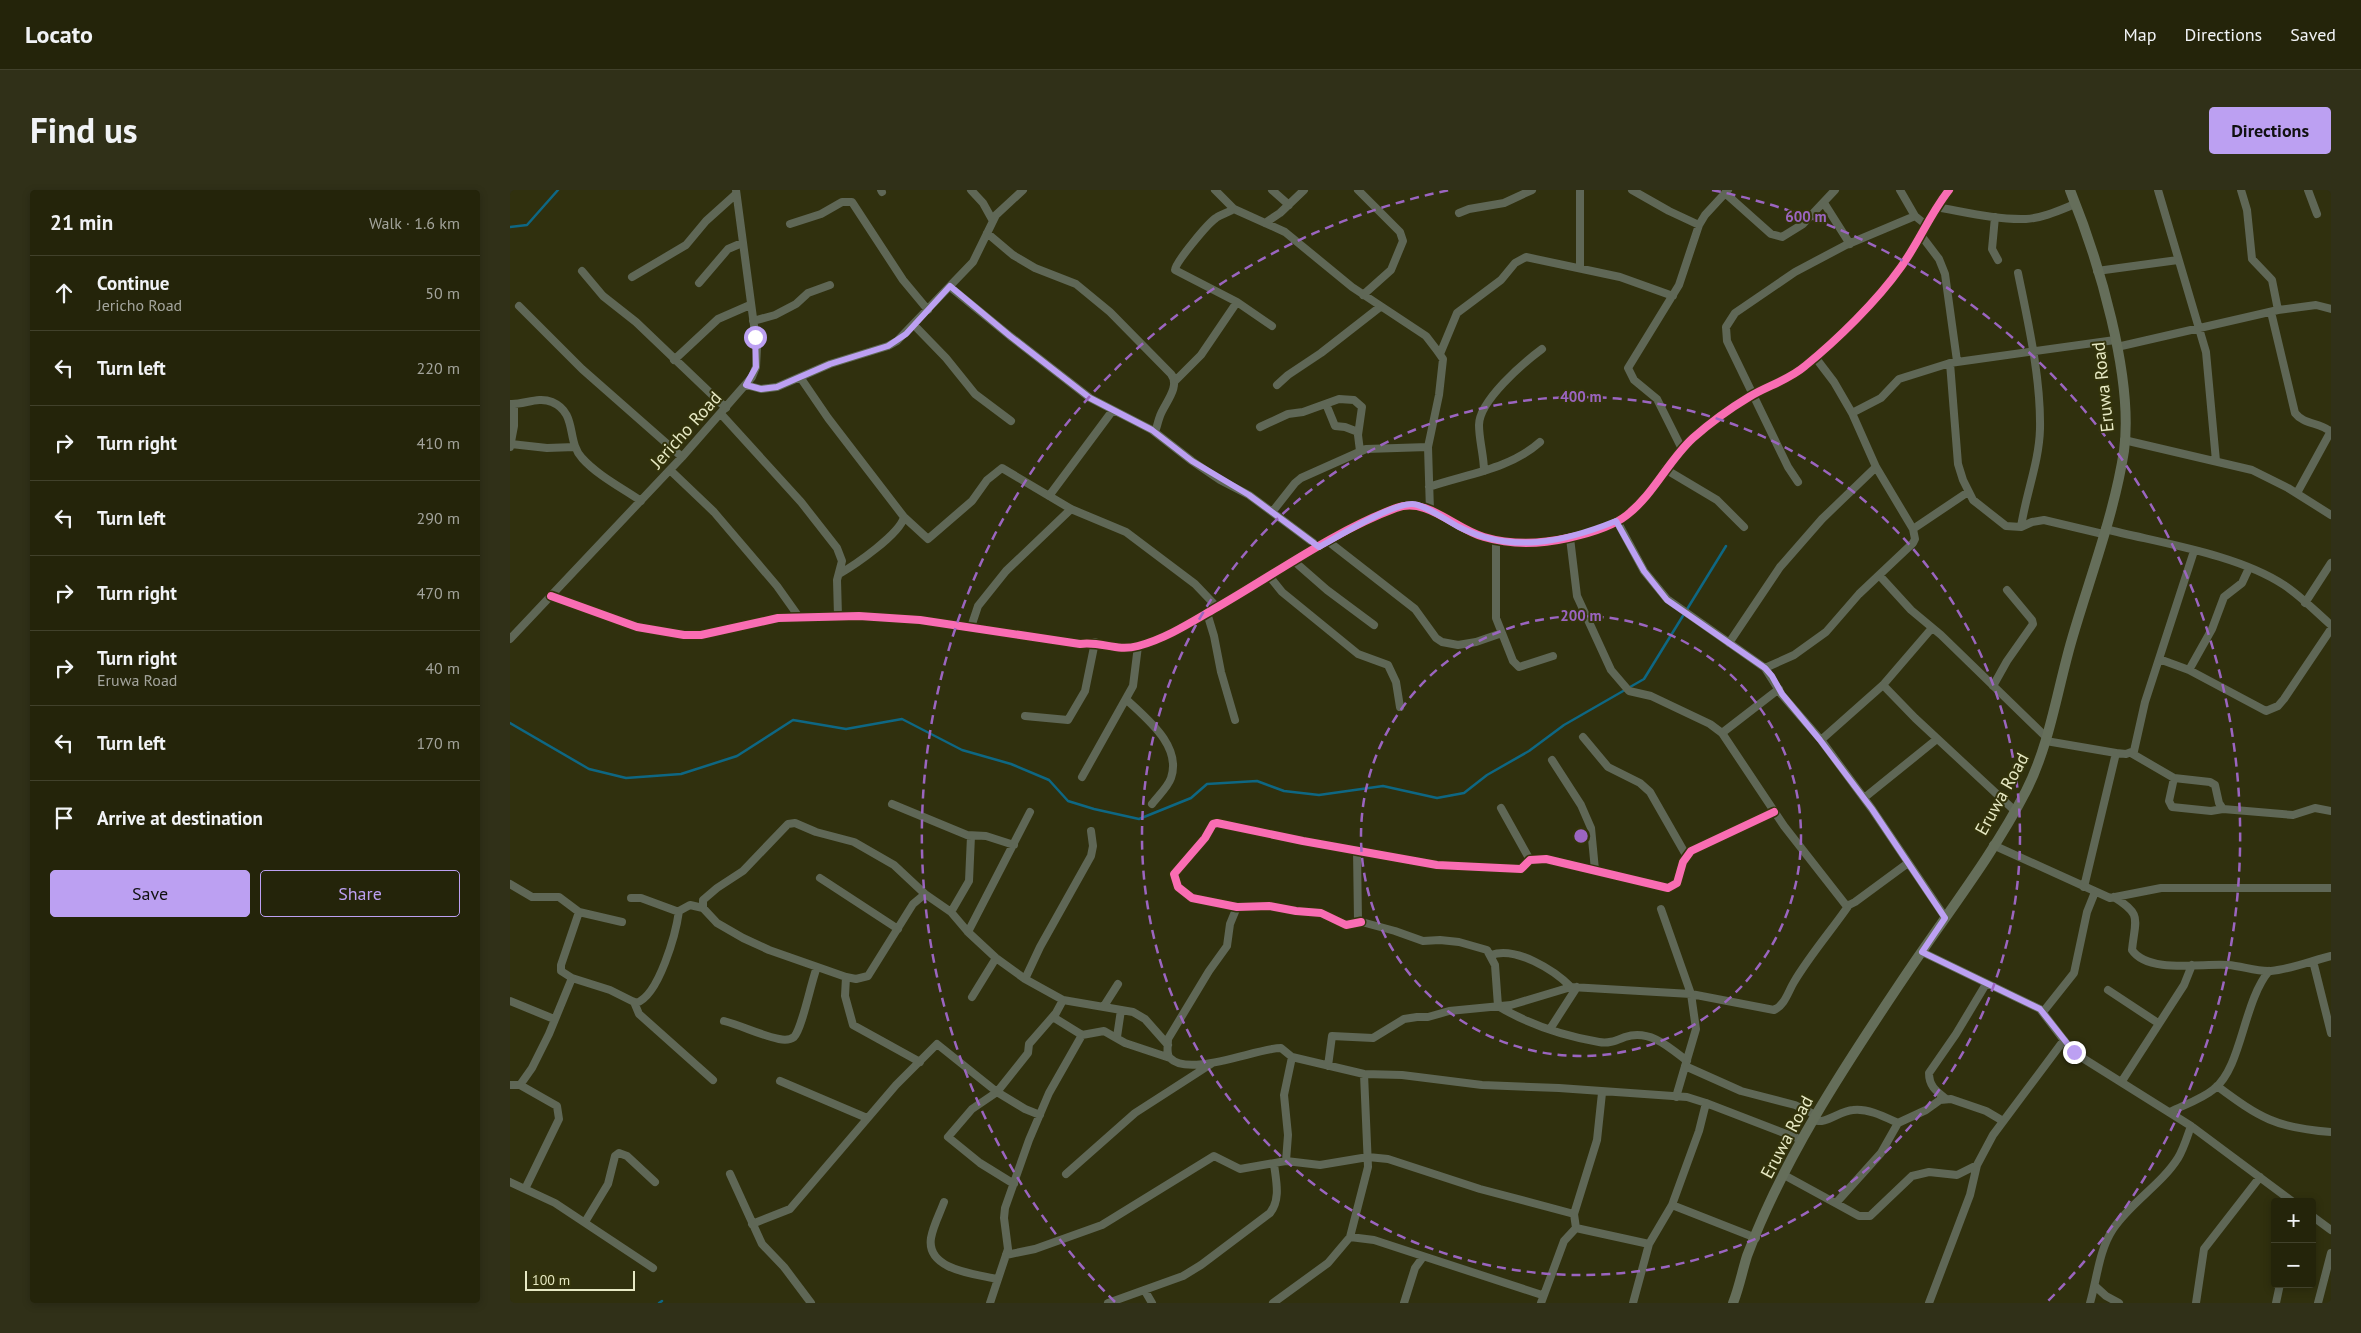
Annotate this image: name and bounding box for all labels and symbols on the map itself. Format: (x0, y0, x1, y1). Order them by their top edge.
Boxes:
text: 600 m (1785, 207, 1827, 226)
route start (744, 326, 767, 349)
street label: Eruwa Road (2086, 341, 2119, 433)
street label: Jericho Road (644, 386, 726, 474)
text: 400 m (1560, 387, 1602, 406)
text: 200 m (1560, 606, 1602, 625)
street label: Eruwa Road (1970, 749, 2034, 839)
centre of rings (1572, 827, 1590, 845)
route end (2063, 1041, 2086, 1064)
street label: Eruwa Road (1755, 1091, 1818, 1182)
scale bar (525, 1268, 635, 1291)

